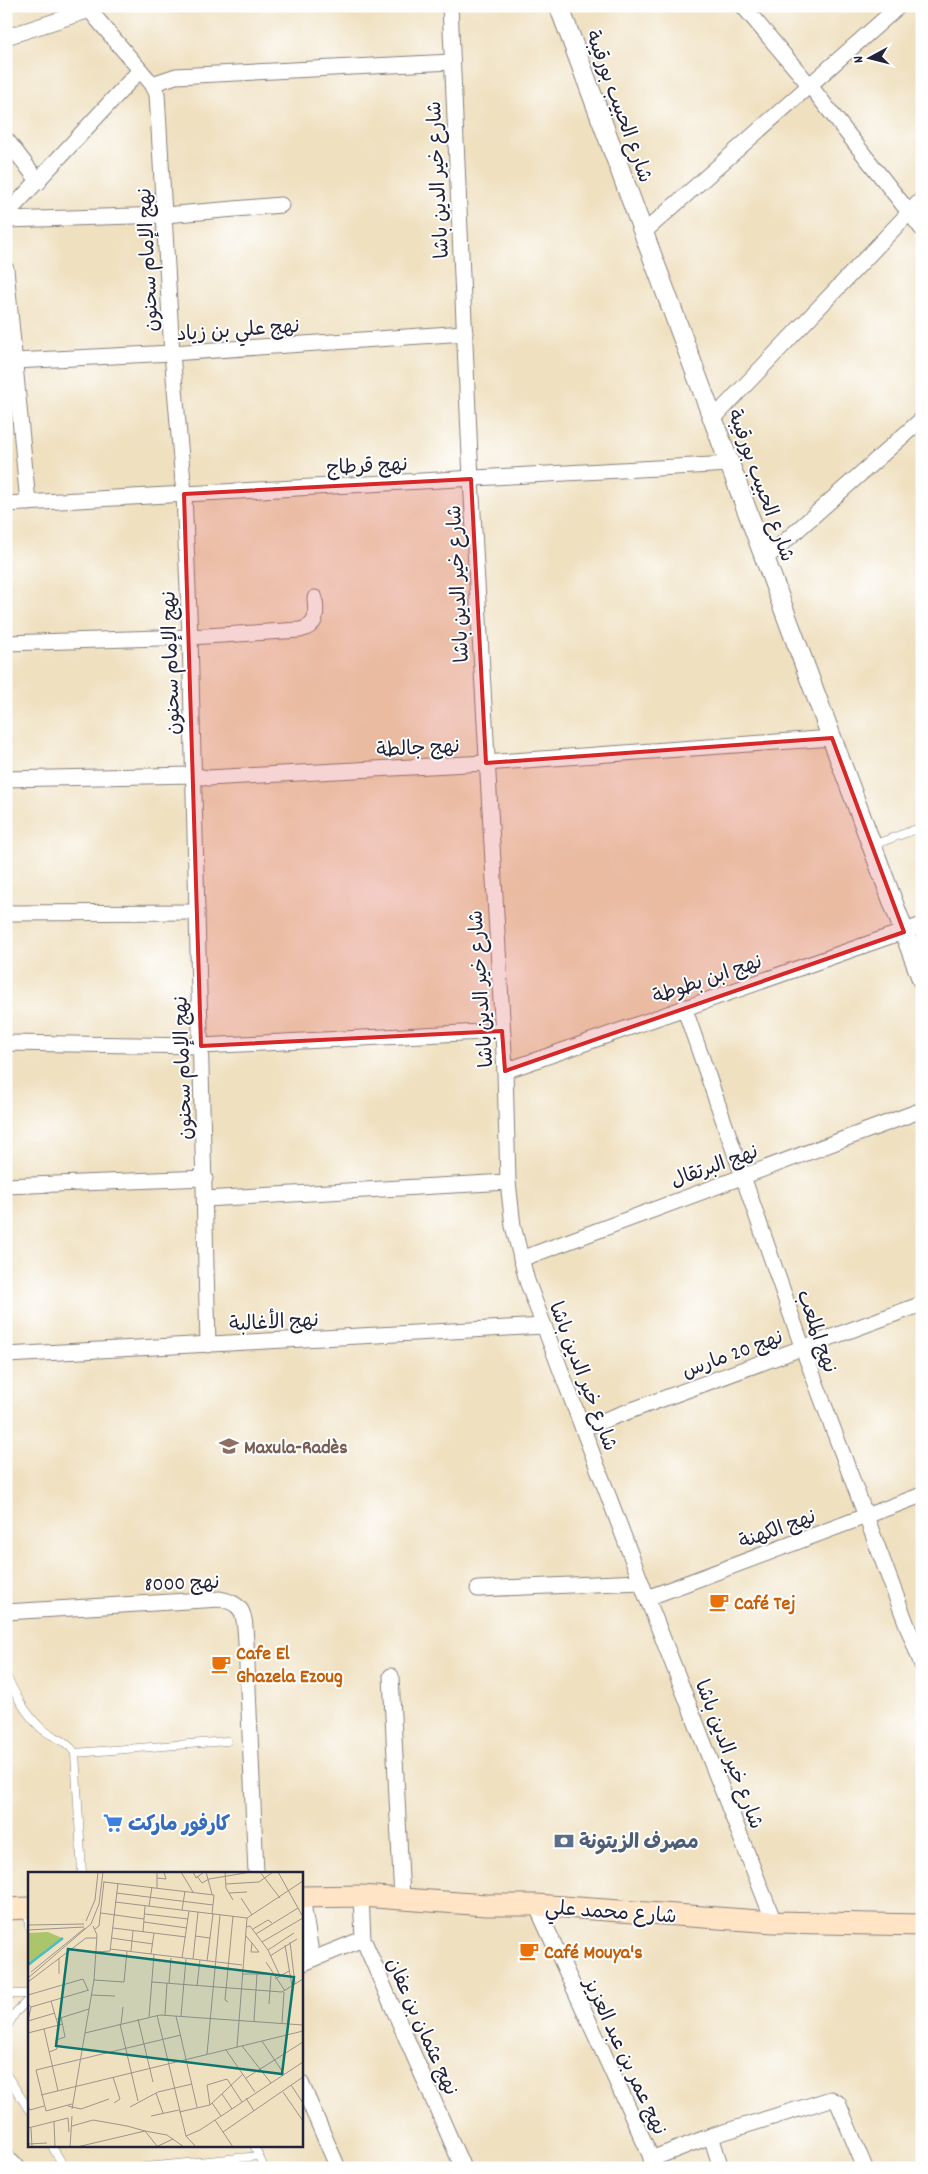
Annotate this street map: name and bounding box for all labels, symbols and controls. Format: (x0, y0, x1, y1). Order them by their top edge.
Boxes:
street label: شارع الحبيب بورقيبة (577, 27, 658, 187)
north arrow (846, 32, 896, 82)
text: N (849, 55, 869, 64)
street label: شارع خير الدين باشا (422, 100, 458, 259)
street label: نهج الإمام سحنون (132, 187, 168, 332)
street label: نهج علي بن زياد (176, 314, 301, 351)
street label: شارع الحبيب بورقيبة (719, 406, 800, 566)
street label: نهج قرطاج (326, 452, 409, 484)
street label: شارع خير الدين باشا (442, 504, 478, 663)
street label: نهج الإمام سحنون (156, 590, 190, 735)
street label: نهج جالطة (376, 734, 460, 766)
street label: شارع خير الدين باشا (464, 909, 502, 1068)
street label: نهج ابن بطوطة (650, 949, 766, 1013)
street label: نهج الإمام سحنون (168, 995, 202, 1140)
street label: نهج البرتقال (667, 1139, 763, 1197)
street label: نهج الملعب (788, 1287, 842, 1377)
street label: شارع خير الدين باشا (540, 1298, 623, 1456)
street label: نهج الأغالبة (229, 1306, 320, 1340)
street label: نهج 20 مارس (678, 1325, 788, 1387)
school or university icon: Maxula-Radès (218, 1435, 240, 1457)
place label: Maxula-Radès (244, 1435, 348, 1463)
street label: نهج الكهنة (736, 1504, 820, 1558)
street label: نهج 8000 (144, 1570, 220, 1600)
cafe icon: Café Tej (708, 1591, 730, 1613)
place label: Café Tej (734, 1591, 796, 1619)
place label: Cafe El Ghazela Ezoug (236, 1641, 343, 1692)
cafe icon: Cafe El Ghazela Ezoug (210, 1653, 232, 1675)
street label: شارع خير الدين باشا (686, 1676, 769, 1834)
supermarket icon: كارفور ماركت (102, 1812, 124, 1834)
place label: كارفور ماركت (128, 1812, 230, 1840)
bank icon: مصرف الزيتونة (553, 1830, 575, 1852)
place label: مصرف الزيتونة (579, 1830, 699, 1858)
inset map (28, 1872, 302, 2146)
street label: شارع محمد علي (544, 1895, 677, 1934)
cafe icon: Café Mouya's (518, 1940, 540, 1962)
place label: Café Mouya's (544, 1940, 643, 1968)
street label: نهج عثمان بن عفان (377, 1954, 463, 2101)
street label: نهج عمر بن عبد العزيز (574, 1972, 672, 2140)

